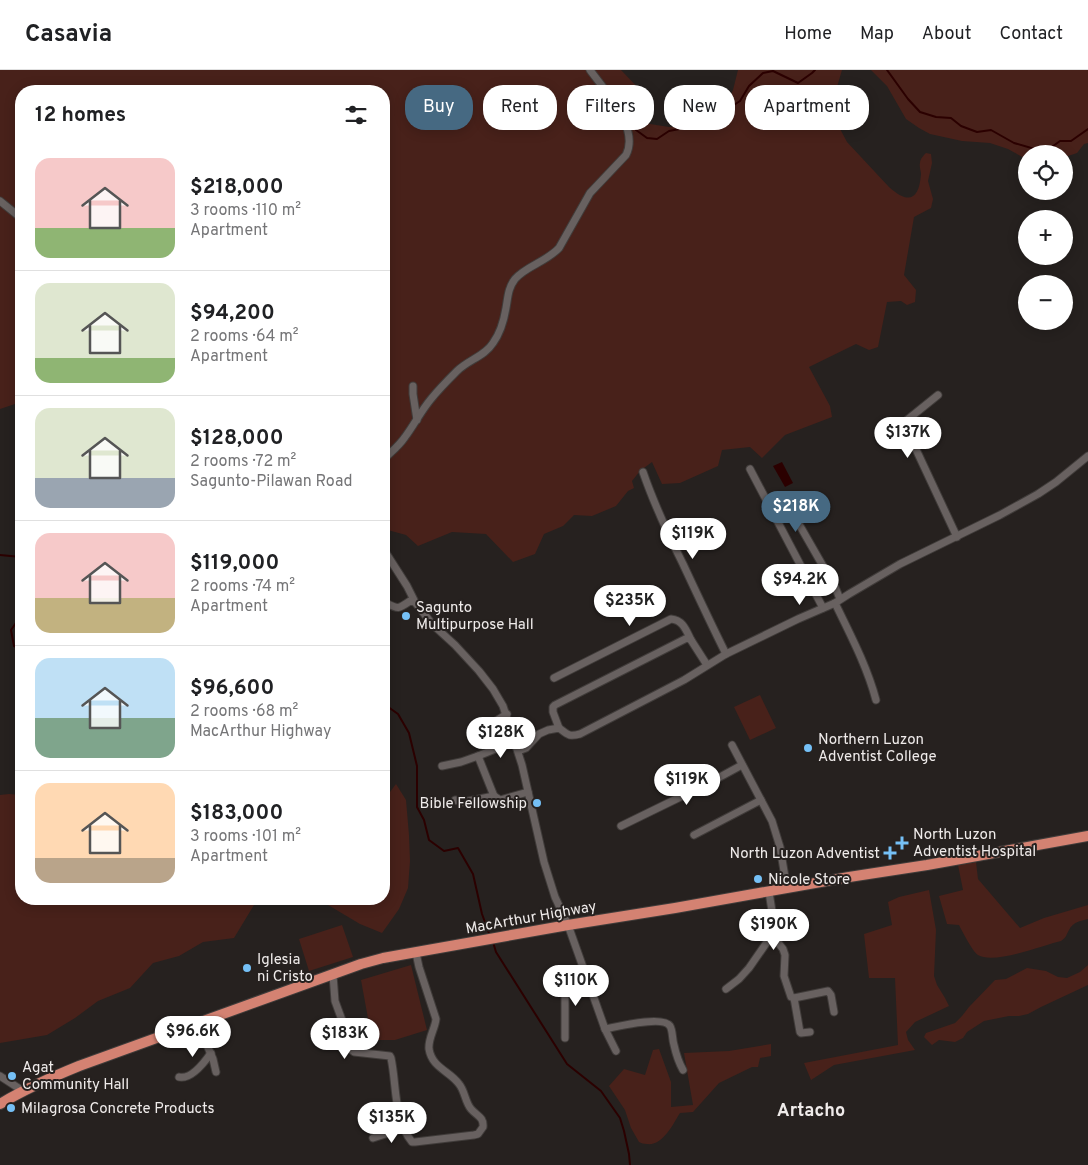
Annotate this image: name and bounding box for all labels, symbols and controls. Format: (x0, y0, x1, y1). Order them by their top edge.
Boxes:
text: Casavia (25, 20, 112, 50)
text: Home (784, 23, 832, 46)
text: Map (860, 23, 894, 46)
text: About (922, 23, 971, 46)
text: Contact (999, 23, 1063, 46)
chip: Buy (405, 85, 473, 130)
chip: Rent (483, 85, 557, 130)
chip: Filters (567, 85, 654, 130)
chip: New (664, 85, 735, 130)
chip: Apartment (745, 85, 869, 130)
icon: filters (342, 101, 370, 129)
text: 12 homes (35, 102, 126, 129)
map controls (1018, 145, 1073, 330)
button: locate (1018, 145, 1073, 200)
text: $218,000 (190, 174, 283, 201)
icon: home (75, 178, 135, 238)
text: 3 rooms · 110 m² (190, 201, 301, 221)
button: + (1018, 210, 1073, 265)
text: Apartment (190, 221, 268, 241)
button: − (1018, 275, 1073, 330)
text: $94,200 (190, 300, 275, 327)
icon: home (75, 303, 135, 363)
text: 2 rooms · 64 m² (190, 327, 299, 347)
text: Apartment (190, 347, 268, 367)
pin: $137K (873, 416, 943, 459)
text: $137K (885, 423, 931, 443)
text: $128,000 (190, 425, 283, 452)
icon: home (75, 428, 135, 488)
text: 2 rooms · 72 m² (190, 452, 296, 472)
text: Sagunto-Pilawan Road (190, 472, 353, 492)
pin: $218K (761, 490, 831, 533)
text: $218K (772, 497, 820, 517)
pin: $119K (658, 518, 728, 560)
text: $119K (671, 524, 715, 544)
text: $119,000 (190, 550, 279, 577)
icon: home (75, 553, 135, 613)
pin: $94.2K (759, 564, 841, 606)
text: $94.2K (773, 570, 827, 590)
text: 2 rooms · 74 m² (190, 577, 295, 597)
pin: $235K (595, 584, 665, 627)
text: $235K (605, 591, 655, 611)
text: Apartment (190, 597, 268, 617)
place label: Sagunto Multipurpose Hall (416, 599, 534, 635)
marker: Sagunto Multipurpose Hall (400, 610, 412, 622)
text: $96,600 (190, 675, 274, 702)
icon: home (75, 678, 135, 738)
text: 2 rooms · 68 m² (190, 702, 298, 722)
pin: $128K (466, 716, 536, 759)
text: MacArthur Highway (190, 722, 331, 742)
text: $128K (477, 723, 525, 743)
place label: Northern Luzon Adventist College (818, 731, 937, 767)
marker: Northern Luzon Adventist College (802, 742, 814, 754)
pin: $119K (652, 764, 722, 806)
text: $119K (665, 770, 709, 790)
place label: Bible Fellowship (420, 795, 527, 814)
marker: Bible Fellowship (531, 797, 543, 809)
text: $183,000 (190, 800, 283, 827)
icon: home (75, 803, 135, 863)
place label: North Luzon Adventist Hospital (913, 826, 1036, 862)
text: 3 rooms · 101 m² (190, 827, 301, 847)
marker: North Luzon Adventist Hospital (895, 836, 909, 850)
place label: North Luzon Adventist (729, 845, 880, 864)
text: Apartment (190, 847, 268, 867)
marker: North Luzon Adventist (884, 847, 896, 859)
place label: Nicole Store (768, 871, 850, 890)
marker: Nicole Store (752, 873, 764, 885)
street label: MacArthur Highway (464, 898, 598, 939)
pin: $190K (739, 908, 809, 951)
text: $190K (750, 915, 798, 935)
place label: Iglesia ni Cristo (257, 951, 313, 987)
marker: Iglesia ni Cristo (241, 962, 253, 974)
pin: $110K (541, 964, 611, 1007)
text: $110K (554, 971, 598, 991)
pin: $96.6K (152, 1016, 234, 1058)
pin: $183K (310, 1018, 380, 1060)
text: $96.6K (166, 1022, 220, 1042)
text: $183K (322, 1024, 368, 1044)
place label: Agat Community Hall (22, 1059, 129, 1095)
marker: Agat Community Hall (6, 1070, 18, 1082)
place label: Milagrosa Concrete Products (21, 1100, 214, 1119)
district label: Artacho (777, 1100, 845, 1123)
marker: Milagrosa Concrete Products (5, 1102, 17, 1114)
pin: $135K (357, 1102, 427, 1144)
text: $135K (369, 1108, 415, 1128)

